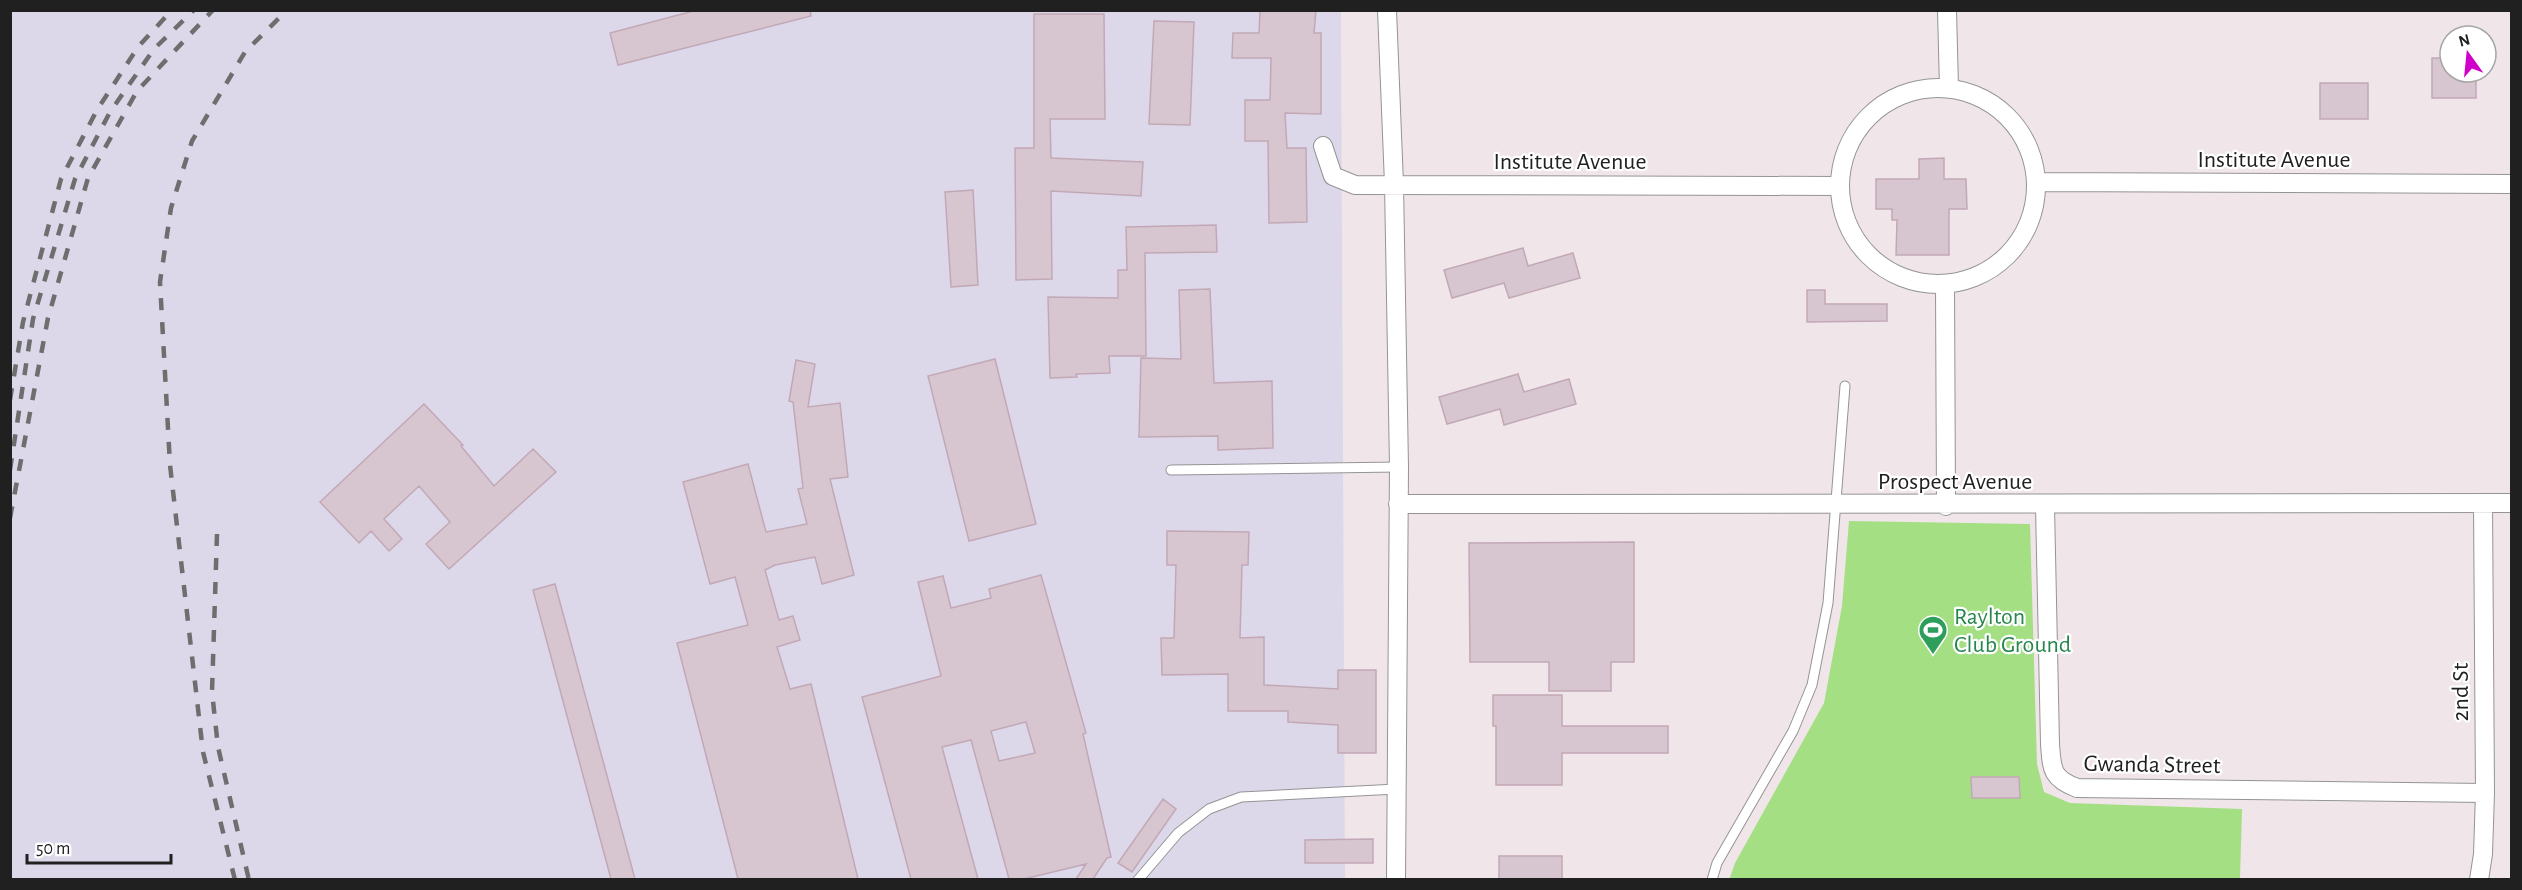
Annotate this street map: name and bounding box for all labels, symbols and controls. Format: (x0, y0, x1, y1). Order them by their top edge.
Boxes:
north arrow (2438, 24, 2498, 84)
text: N (2457, 31, 2472, 50)
street label: Institute Avenue (2197, 148, 2351, 172)
street label: Institute Avenue (1493, 150, 1647, 174)
street label: Prospect Avenue (1878, 470, 2032, 494)
place label: Raylton Club Ground (1954, 605, 2071, 657)
sports icon: Raylton Club Ground (1917, 614, 1949, 656)
street label: 2nd St (2449, 662, 2473, 721)
street label: Gwanda Street (2083, 752, 2221, 778)
scale bar (27, 827, 171, 865)
text: 50 m (36, 840, 70, 858)

